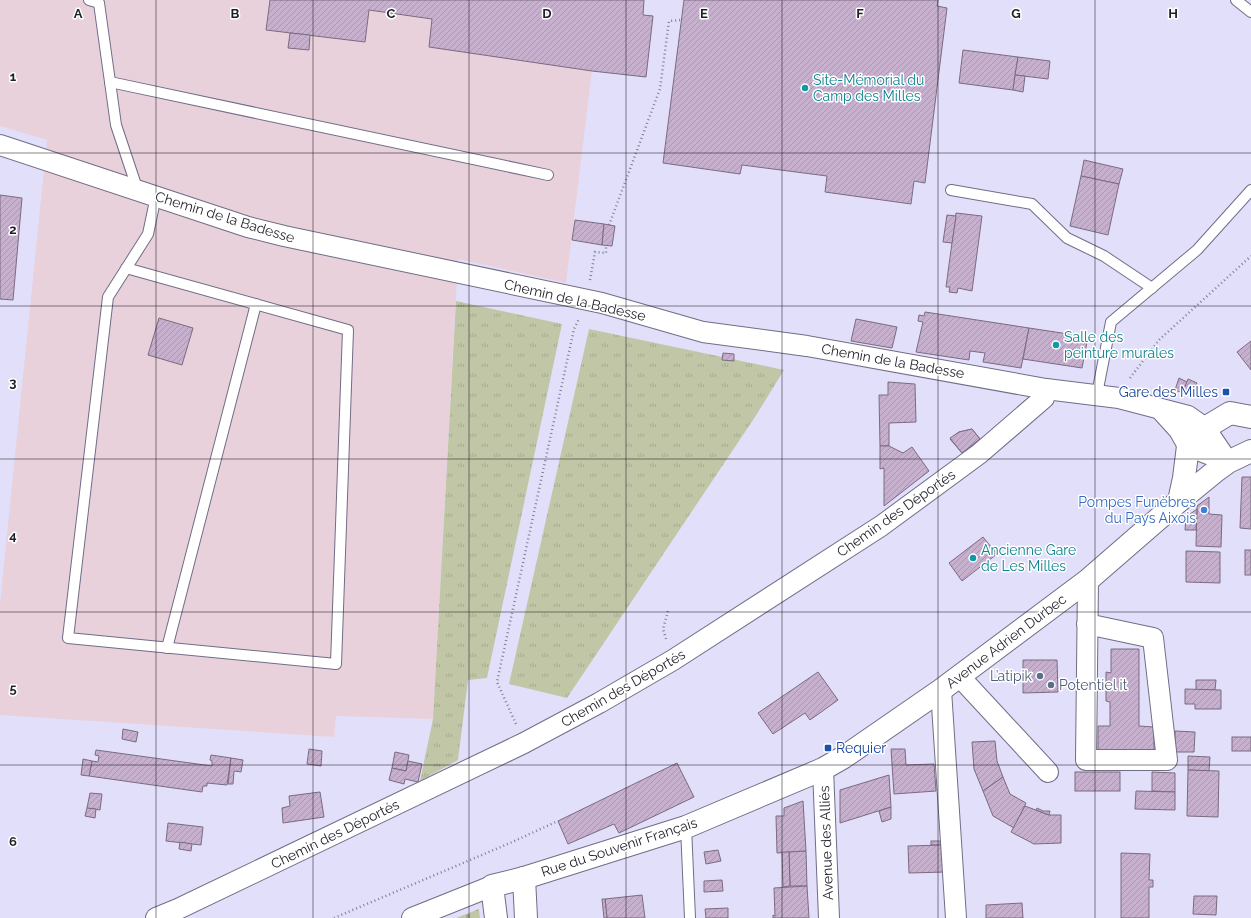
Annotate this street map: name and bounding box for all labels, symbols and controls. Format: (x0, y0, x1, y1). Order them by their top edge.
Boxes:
text: A (74, 6, 83, 21)
text: B (231, 6, 240, 21)
text: C (387, 6, 396, 21)
text: D (542, 6, 552, 21)
text: E (700, 6, 708, 21)
text: F (856, 6, 864, 21)
text: G (1011, 6, 1021, 21)
text: H (1168, 6, 1178, 21)
text: 1 (10, 69, 17, 84)
place label: Site-Mémorial du Camp des Milles (813, 72, 924, 104)
marker: Site-Mémorial du Camp des Milles (800, 83, 810, 93)
street label: Chemin de la Badesse (153, 188, 297, 246)
text: 2 (9, 222, 17, 237)
street label: Chemin de la Badesse (503, 276, 647, 324)
place label: Salle des peinture murales (1064, 329, 1174, 361)
marker: Salle des peinture murales (1051, 340, 1061, 350)
street label: Chemin de la Badesse (820, 341, 966, 381)
text: 3 (9, 375, 17, 390)
place label: Gare des Milles (1119, 384, 1218, 400)
marker: Gare des Milles (1221, 387, 1231, 397)
street label: Chemin des Déportés (834, 466, 958, 560)
place label: Pompes Funèbres du Pays Aixois (1078, 494, 1196, 526)
marker: Pompes Funèbres du Pays Aixois (1199, 505, 1209, 515)
text: 4 (9, 528, 17, 543)
place label: Ancienne Gare de Les Milles (981, 542, 1076, 574)
marker: Ancienne Gare de Les Milles (968, 553, 978, 563)
street label: Avenue Adrien Durbec (943, 591, 1069, 691)
street label: Chemin des Déportés (558, 646, 688, 730)
place label: L’atipik (990, 668, 1033, 684)
marker: L’atipik (1035, 671, 1045, 681)
place label: Potentiel it (1059, 677, 1128, 693)
marker: Potentiel it (1046, 680, 1056, 690)
text: 5 (9, 681, 17, 696)
place label: Requier (836, 740, 886, 756)
marker: Requier (823, 743, 833, 753)
street label: Avenue des Alliés (816, 785, 836, 901)
street label: Chemin des Déportés (268, 796, 402, 872)
street label: Rue du Souvenir Français (539, 814, 699, 880)
text: 6 (9, 834, 17, 849)

